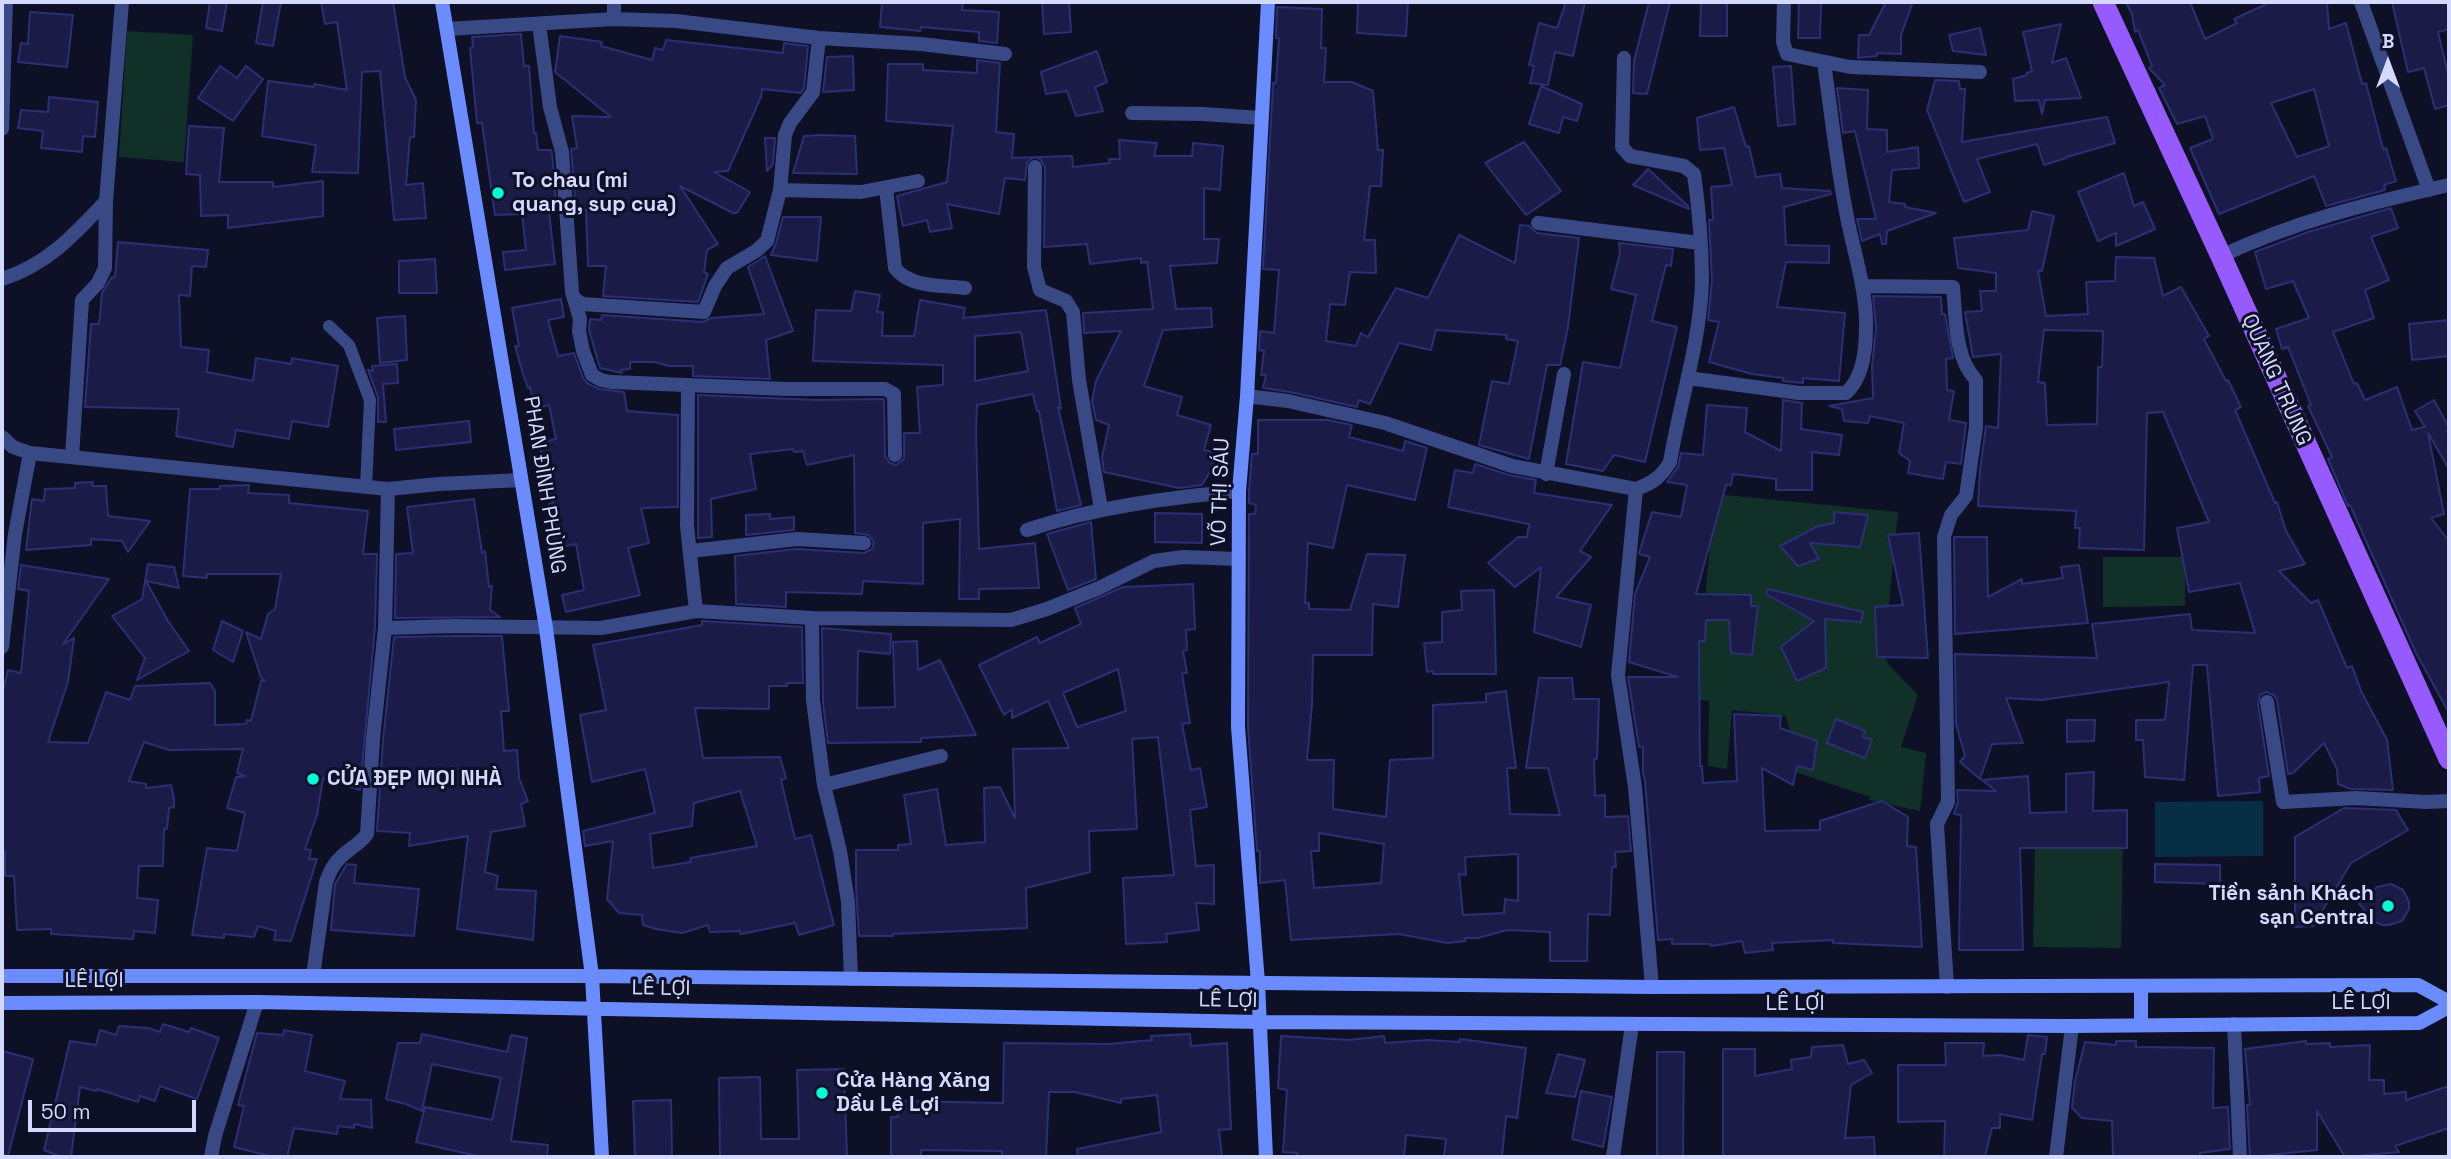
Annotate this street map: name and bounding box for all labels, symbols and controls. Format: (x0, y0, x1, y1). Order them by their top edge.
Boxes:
north arrow (2353, 28, 2423, 98)
text: B (2382, 29, 2394, 54)
place label: To chau (mi quang, sup cua) (512, 168, 676, 218)
marker: To chau (mi quang, sup cua) (490, 185, 506, 201)
street label: QUANG TRUNG (2236, 310, 2316, 450)
street label: PHAN ĐÌNH PHÙNG (518, 394, 570, 576)
street label: VÕ THỊ SÁU (1207, 437, 1235, 547)
place label: CỬA ĐẸP MỌI NHÀ (327, 766, 502, 792)
marker: CỬA ĐẸP MỌI NHÀ (305, 771, 321, 787)
place label: Tiền sảnh Khách sạn Central (2208, 881, 2374, 931)
marker: Tiền sảnh Khách sạn Central (2380, 898, 2396, 914)
street label: LÊ LỢI (64, 968, 124, 994)
street label: LÊ LỢI (631, 976, 691, 1002)
street label: LÊ LỢI (1198, 988, 1258, 1014)
street label: LÊ LỢI (2331, 990, 2391, 1016)
street label: LÊ LỢI (1765, 991, 1825, 1017)
place label: Cửa Hàng Xăng Dầu Lê Lợi (836, 1068, 990, 1118)
marker: Cửa Hàng Xăng Dầu Lê Lợi (814, 1085, 830, 1101)
scale bar (32, 1086, 200, 1130)
text: 50 m (41, 1098, 91, 1125)

